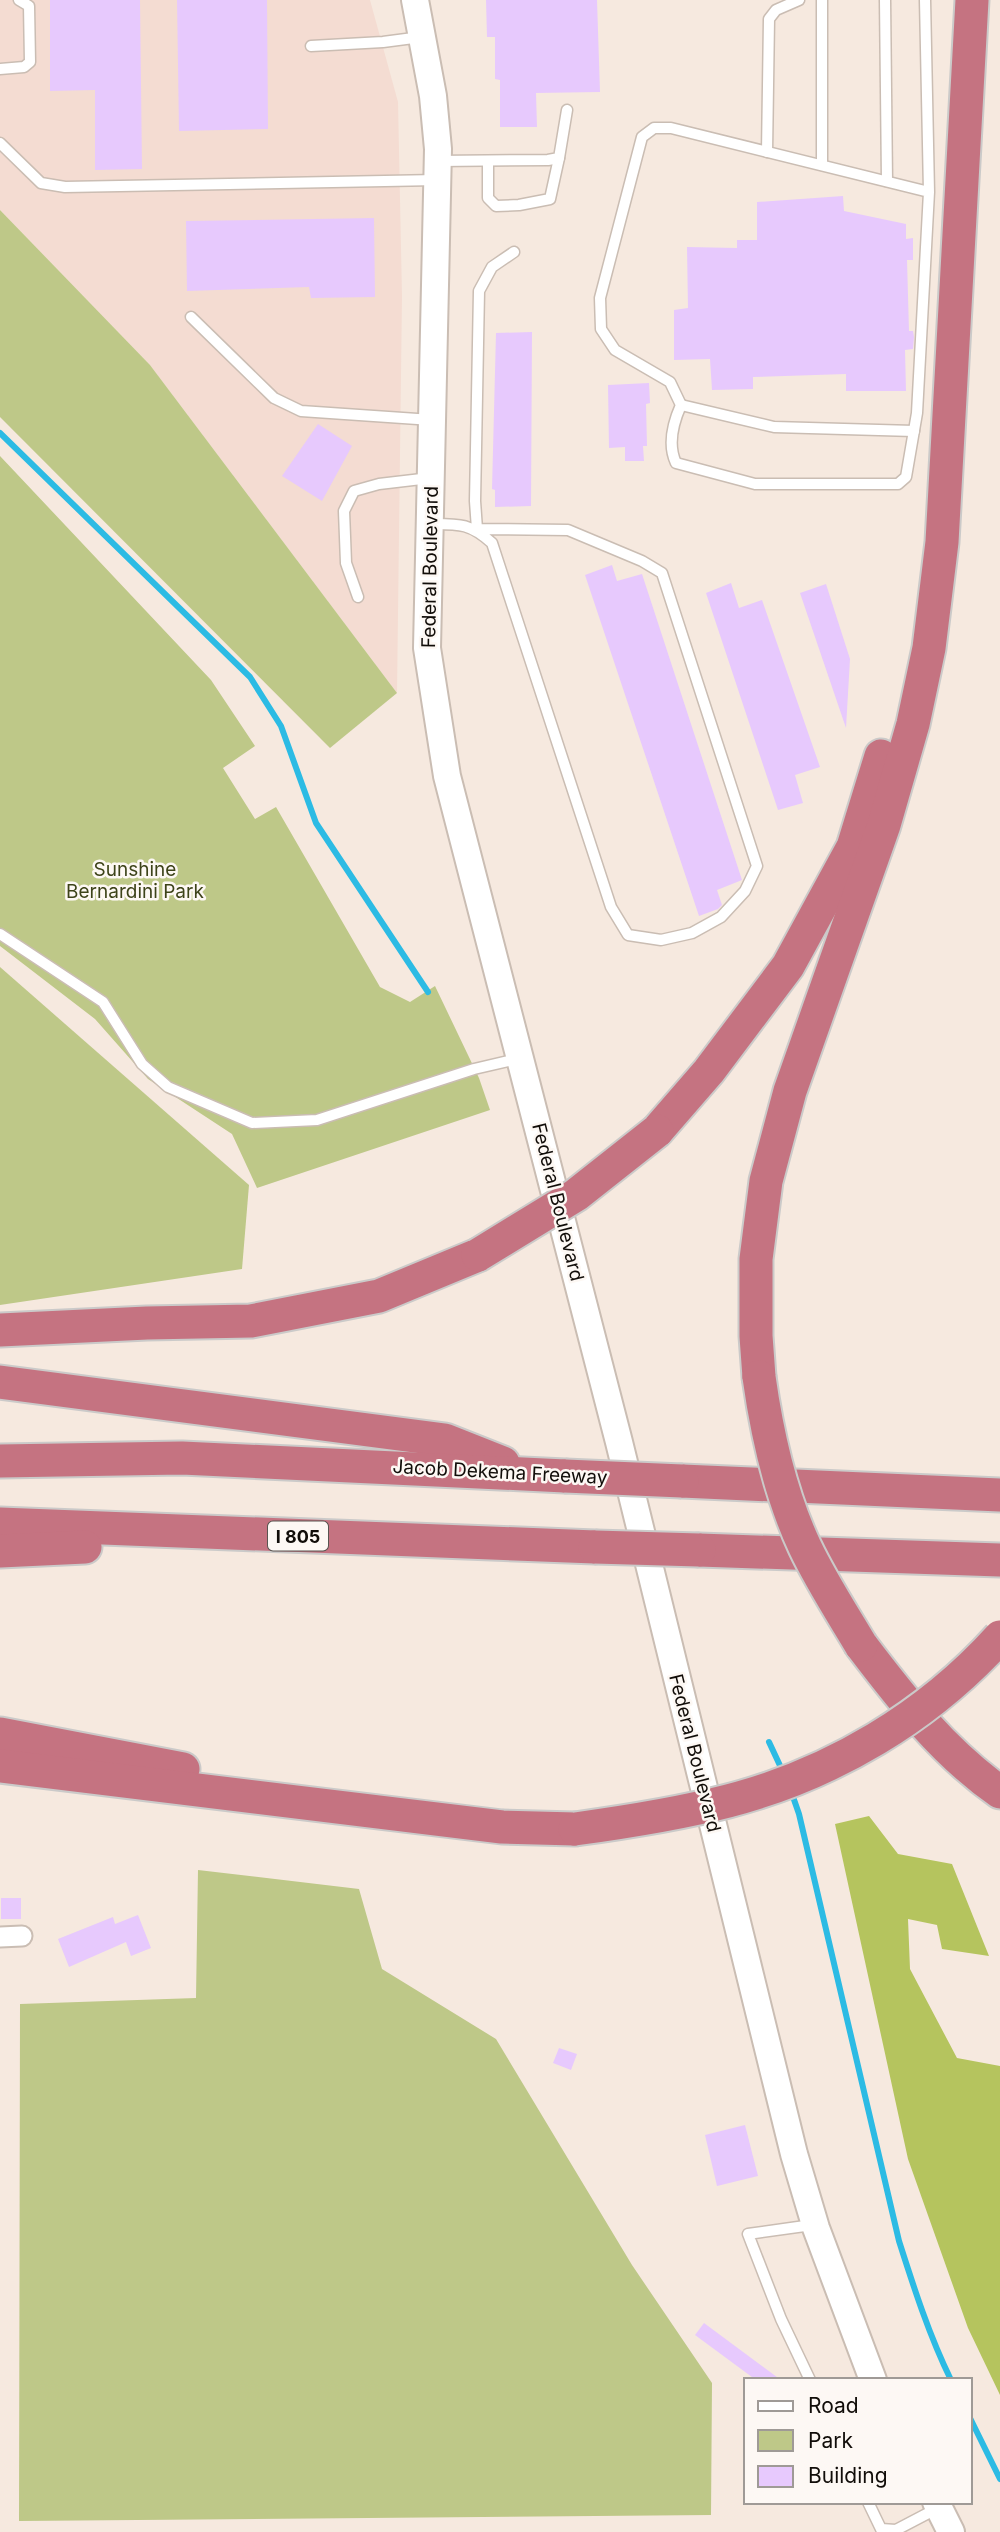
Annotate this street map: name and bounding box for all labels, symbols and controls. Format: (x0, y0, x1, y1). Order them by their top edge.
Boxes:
street label: Federal Boulevard (417, 486, 443, 648)
park label: Sunshine Bernardini Park (66, 858, 204, 903)
street label: Federal Boulevard (527, 1121, 589, 1283)
street label: Jacob Dekema Freeway (392, 1455, 608, 1489)
road number: I 805 (268, 1521, 328, 1550)
street label: Federal Boulevard (664, 1672, 726, 1834)
legend (744, 2378, 972, 2504)
text: Road (808, 2393, 859, 2418)
text: Park (808, 2428, 853, 2453)
text: Building (808, 2463, 888, 2488)

